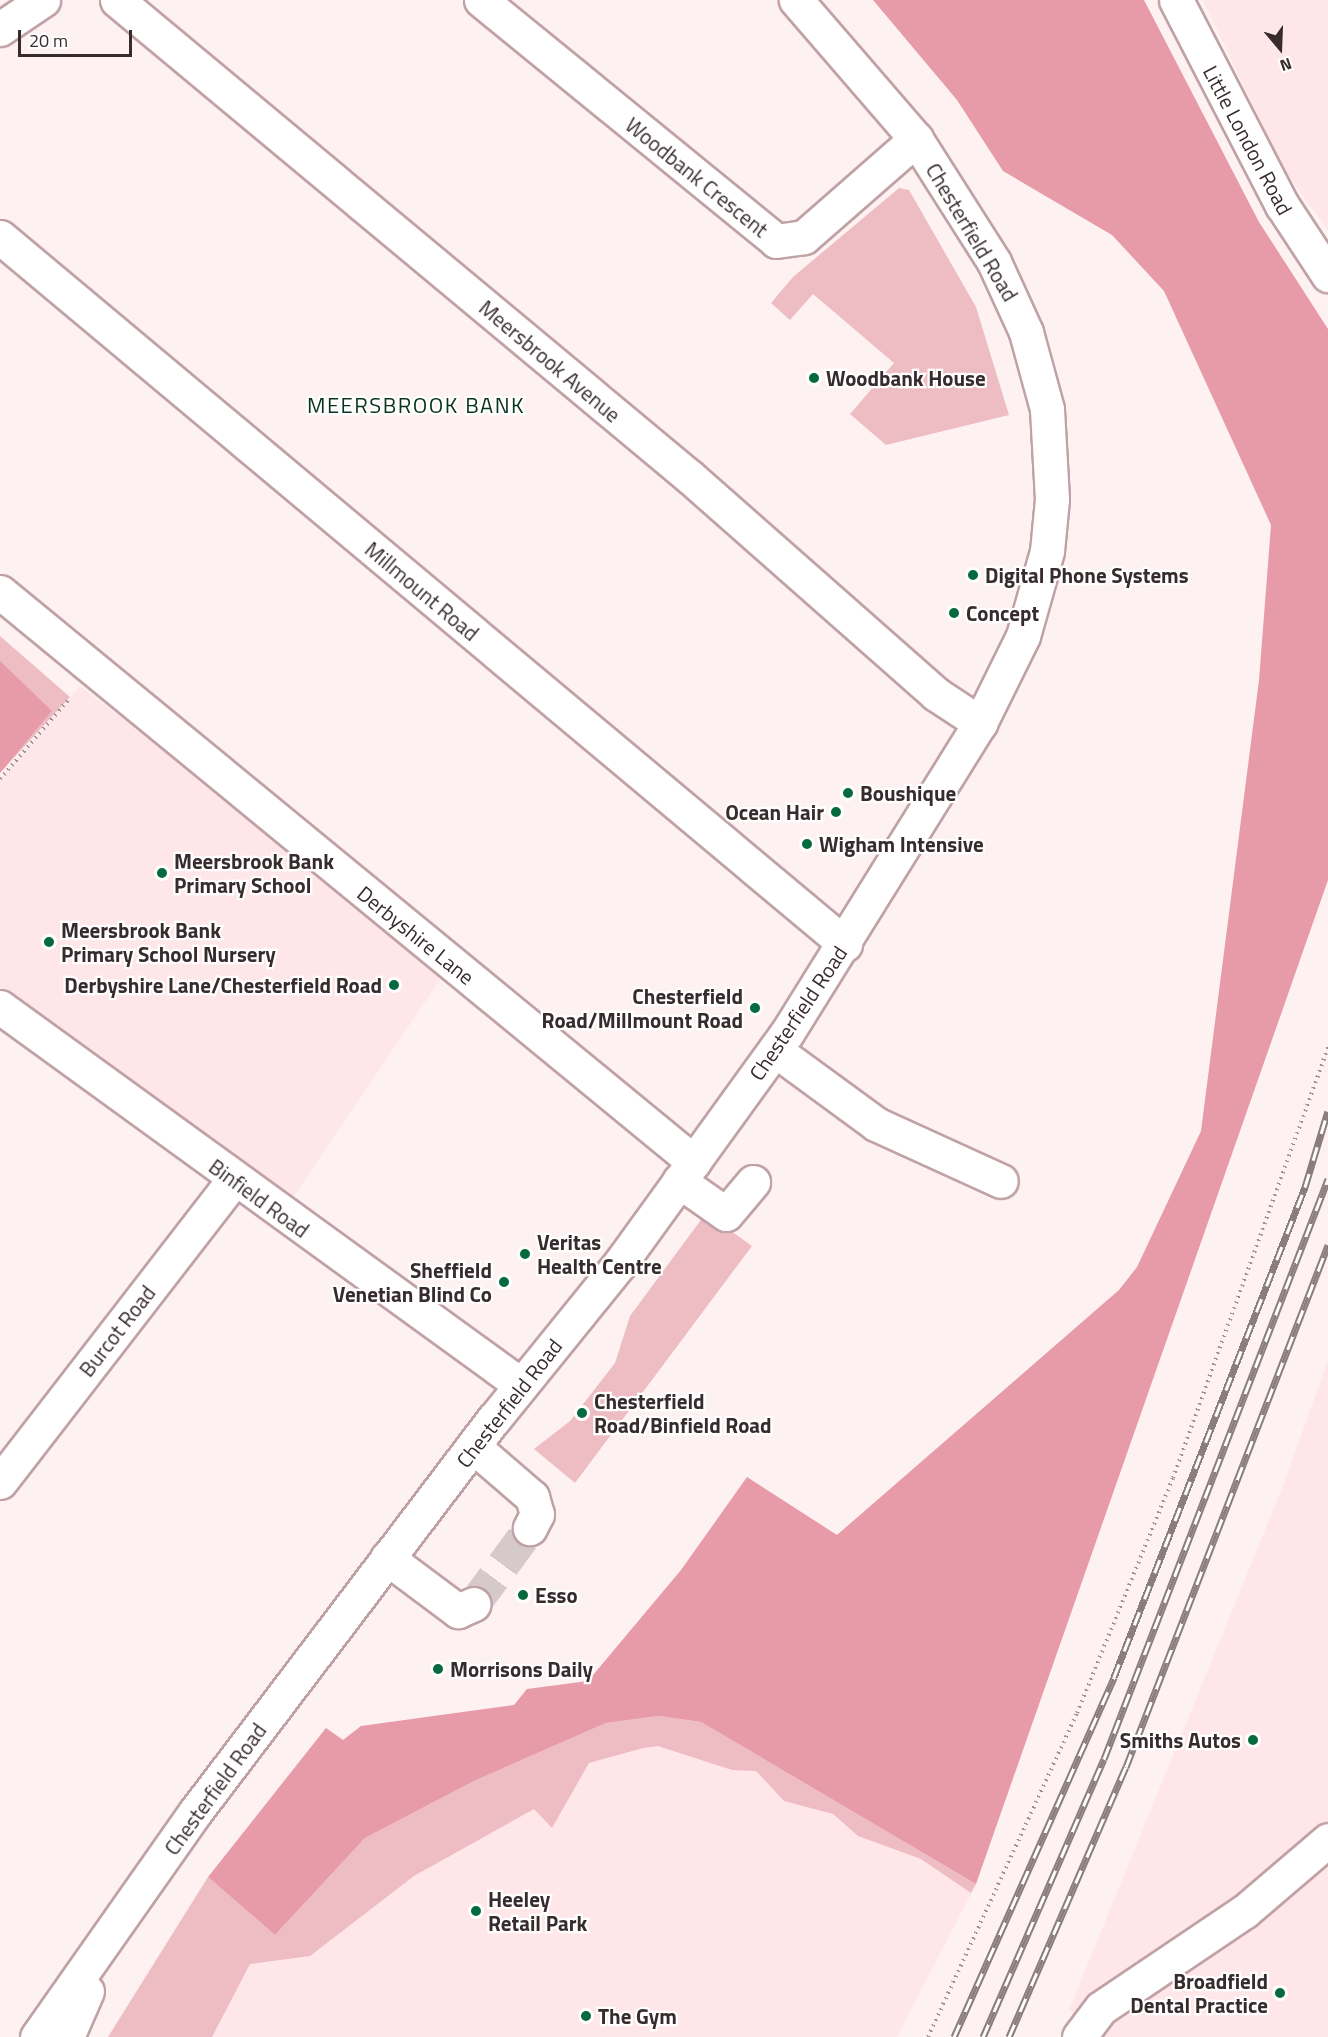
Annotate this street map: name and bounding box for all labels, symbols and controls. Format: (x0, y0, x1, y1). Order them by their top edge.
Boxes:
scale bar (21, 18, 135, 56)
north arrow (1250, 18, 1310, 78)
text: 20 m (29, 27, 68, 54)
text: N (1277, 52, 1295, 78)
street label: Little London Road (1198, 61, 1298, 219)
street label: Woodbank Crescent (621, 112, 773, 242)
street label: Chesterfield Road (921, 158, 1023, 306)
street label: Meersbrook Avenue (474, 295, 626, 427)
place label: Woodbank House (826, 365, 986, 391)
marker: Woodbank House (807, 371, 821, 385)
district label: MEERSBROOK BANK (307, 393, 525, 419)
street label: Millmount Road (360, 536, 484, 646)
place label: Digital Phone Systems (985, 562, 1189, 588)
marker: Digital Phone Systems (966, 568, 980, 582)
place label: Concept (966, 600, 1039, 626)
marker: Concept (947, 606, 961, 620)
place label: Boushique (860, 780, 956, 806)
marker: Boushique (841, 786, 855, 800)
place label: Ocean Hair (725, 799, 824, 825)
marker: Ocean Hair (829, 805, 843, 819)
place label: Wigham Intensive (819, 831, 984, 857)
marker: Wigham Intensive (800, 837, 814, 851)
place label: Meersbrook Bank Primary School (174, 848, 334, 898)
marker: Meersbrook Bank Primary School (155, 866, 169, 880)
street label: Derbyshire Lane (353, 880, 479, 990)
place label: Meersbrook Bank Primary School Nursery (61, 917, 276, 967)
marker: Meersbrook Bank Primary School Nursery (42, 935, 56, 949)
street label: Chesterfield Road (744, 941, 852, 1085)
place label: Derbyshire Lane/Chesterfield Road (64, 972, 382, 998)
marker: Derbyshire Lane/Chesterfield Road (387, 978, 401, 992)
place label: Chesterfield Road/Millmount Road (542, 983, 743, 1033)
marker: Chesterfield Road/Millmount Road (748, 1001, 762, 1015)
street label: Binfield Road (204, 1153, 314, 1243)
place label: Veritas Health Centre (537, 1229, 662, 1279)
marker: Veritas Health Centre (518, 1247, 532, 1261)
place label: Sheffield Venetian Blind Co (333, 1257, 492, 1307)
marker: Sheffield Venetian Blind Co (497, 1275, 511, 1289)
street label: Burcot Road (74, 1280, 160, 1382)
street label: Chesterfield Road (451, 1334, 567, 1472)
place label: Chesterfield Road/Binfield Road (594, 1388, 772, 1438)
marker: Chesterfield Road/Binfield Road (575, 1406, 589, 1420)
place label: Esso (535, 1582, 578, 1608)
marker: Esso (516, 1588, 530, 1602)
place label: Morrisons Daily (450, 1656, 593, 1682)
marker: Morrisons Daily (431, 1662, 445, 1676)
street label: Chesterfield Road (159, 1718, 271, 1860)
place label: Smiths Autos (1120, 1727, 1241, 1753)
marker: Smiths Autos (1246, 1733, 1260, 1747)
place label: Heeley Retail Park (488, 1886, 587, 1936)
marker: Heeley Retail Park (469, 1904, 483, 1918)
place label: Broadfield Dental Practice (1130, 1968, 1268, 2018)
marker: Broadfield Dental Practice (1273, 1986, 1287, 2000)
place label: The Gym (598, 2003, 677, 2029)
marker: The Gym (579, 2009, 593, 2023)

